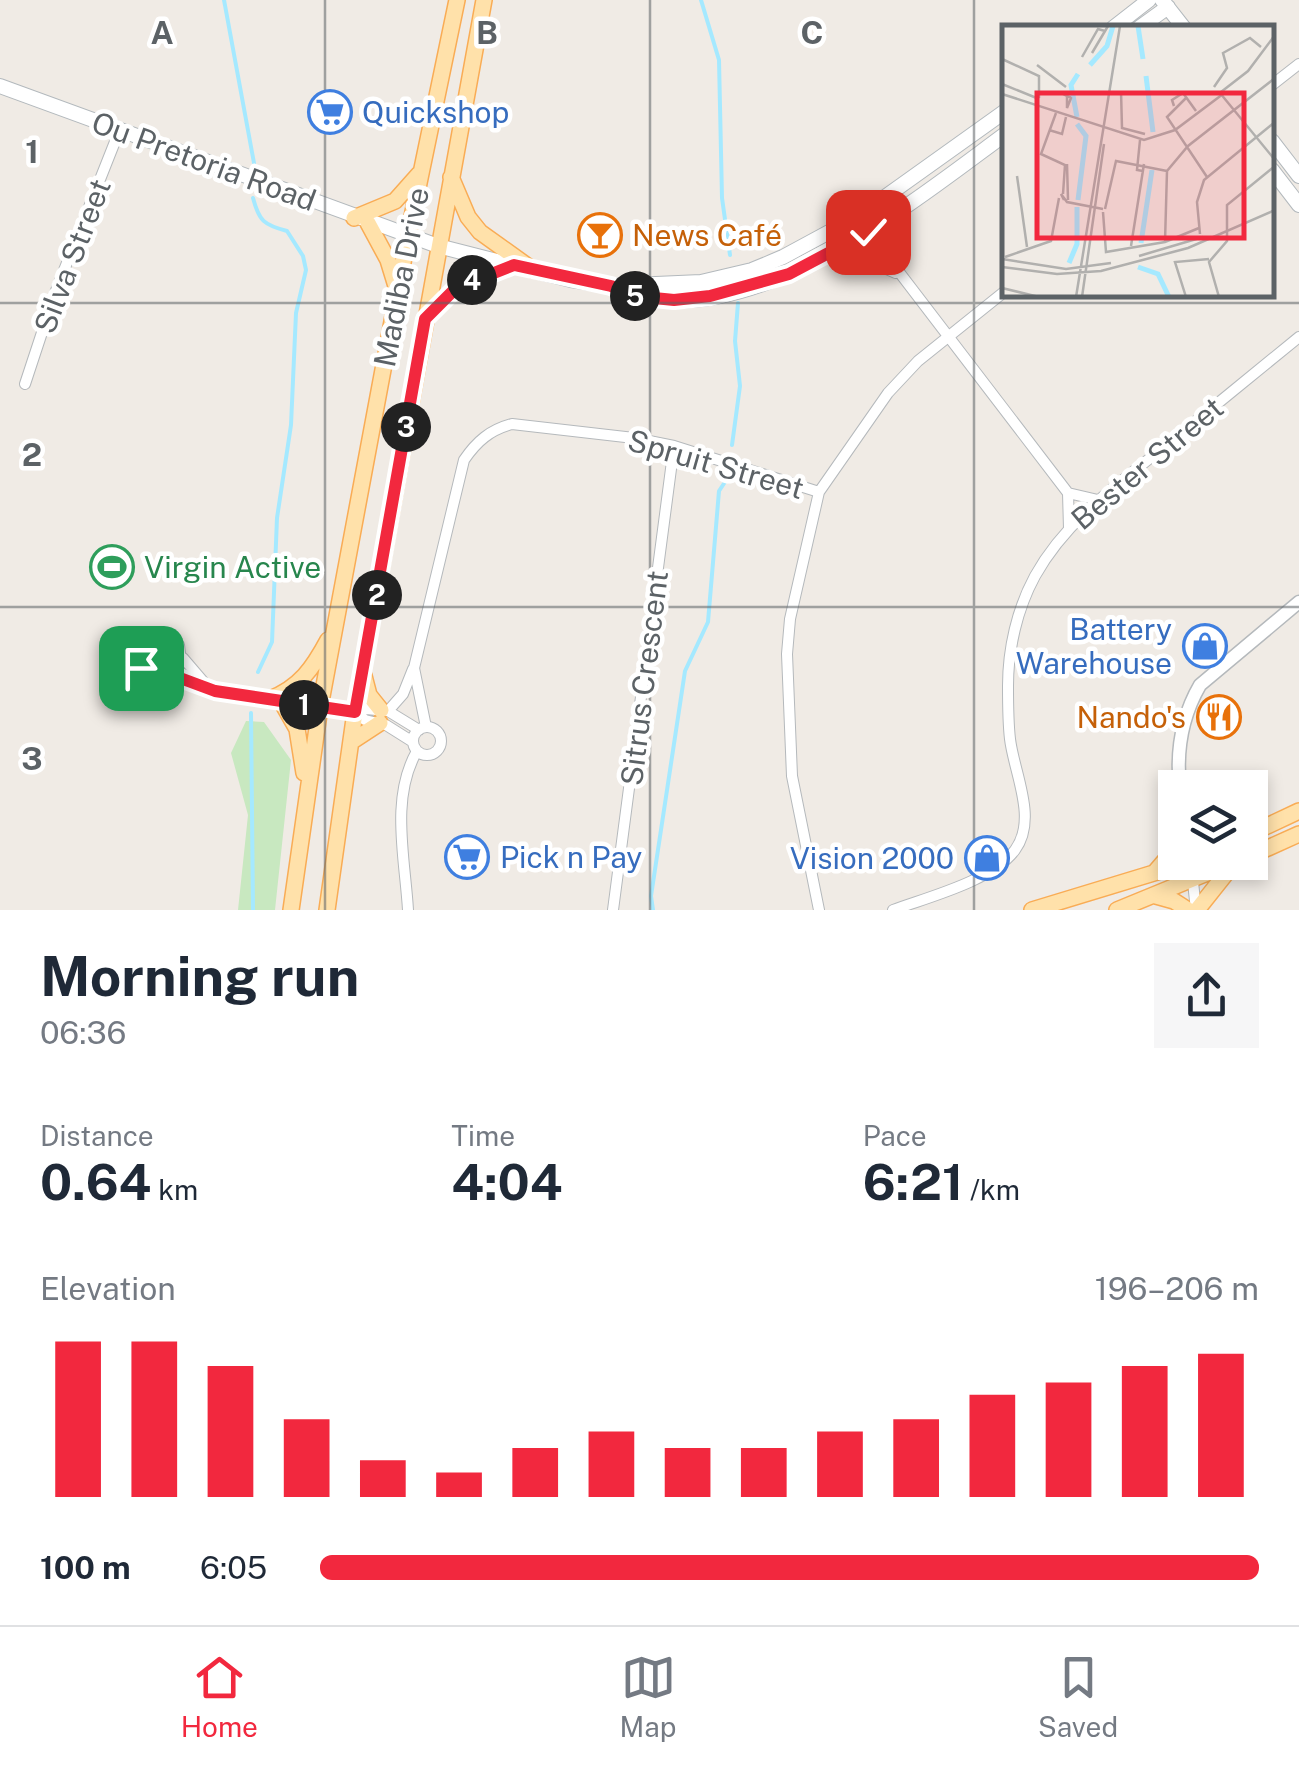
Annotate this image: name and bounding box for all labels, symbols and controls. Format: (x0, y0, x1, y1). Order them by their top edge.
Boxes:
text: A (150, 14, 174, 51)
text: B (476, 14, 498, 51)
text: C (801, 14, 823, 51)
inset map (1002, 25, 1274, 298)
supermarket icon: Quickshop (307, 89, 353, 135)
place label: Quickshop (362, 94, 509, 130)
street label: Ou Pretoria Road (87, 104, 321, 218)
text: 1 (25, 133, 39, 170)
street label: Silva Street (26, 174, 118, 338)
street label: Madiba Drive (366, 184, 436, 370)
pin (826, 190, 911, 275)
icon: check (841, 205, 896, 260)
bar icon: News Café (577, 212, 623, 258)
place label: News Café (632, 217, 782, 253)
pin: 4 (447, 255, 497, 305)
text: 4 (463, 263, 481, 296)
pin: 5 (610, 271, 660, 321)
text: 5 (626, 279, 644, 312)
street label: Bester Street (1064, 389, 1230, 537)
pin: 3 (381, 402, 431, 452)
text: 3 (397, 410, 415, 443)
street label: Spruit Street (624, 422, 808, 506)
text: 2 (22, 436, 42, 473)
sports icon: Virgin Active (89, 544, 135, 590)
place label: Virgin Active (144, 549, 321, 585)
street label: Sitrus Crescent (613, 568, 675, 788)
pin: 2 (352, 570, 402, 620)
text: 2 (368, 578, 386, 611)
place label: Battery Warehouse (1016, 611, 1172, 681)
shop icon: Battery Warehouse (1182, 623, 1228, 669)
pin (99, 626, 184, 711)
icon: arrive (114, 641, 169, 696)
pin: 1 (279, 680, 329, 730)
text: 1 (298, 688, 310, 721)
restaurant icon: Nando's (1196, 694, 1242, 740)
place label: Nando's (1076, 699, 1186, 735)
text: 3 (21, 740, 43, 777)
map controls (1158, 770, 1268, 880)
button: layers (1158, 770, 1268, 880)
supermarket icon: Pick n Pay (444, 834, 490, 880)
shop icon: Vision 2000 (964, 835, 1010, 881)
place label: Pick n Pay (500, 839, 642, 875)
place label: Vision 2000 (790, 840, 954, 876)
button: share (1154, 943, 1259, 1048)
text: Morning run (40, 944, 359, 1008)
text: 06:36 (40, 1014, 126, 1051)
text: Distance (40, 1119, 154, 1152)
text: Time (451, 1119, 515, 1152)
text: Pace (863, 1119, 927, 1152)
text: 0.64 (40, 1152, 151, 1211)
text: 4:04 (451, 1152, 562, 1211)
text: 6:21 (863, 1152, 963, 1211)
text: km (151, 1173, 198, 1206)
text: /km (963, 1173, 1020, 1206)
text: Elevation (40, 1270, 176, 1307)
text: 196–206 m (1095, 1270, 1259, 1307)
text: 100 m (40, 1549, 131, 1586)
text: 6:05 (200, 1549, 267, 1586)
tab: Home (181, 1650, 258, 1743)
tab: Map (620, 1650, 676, 1743)
tab: Saved (1038, 1650, 1118, 1743)

